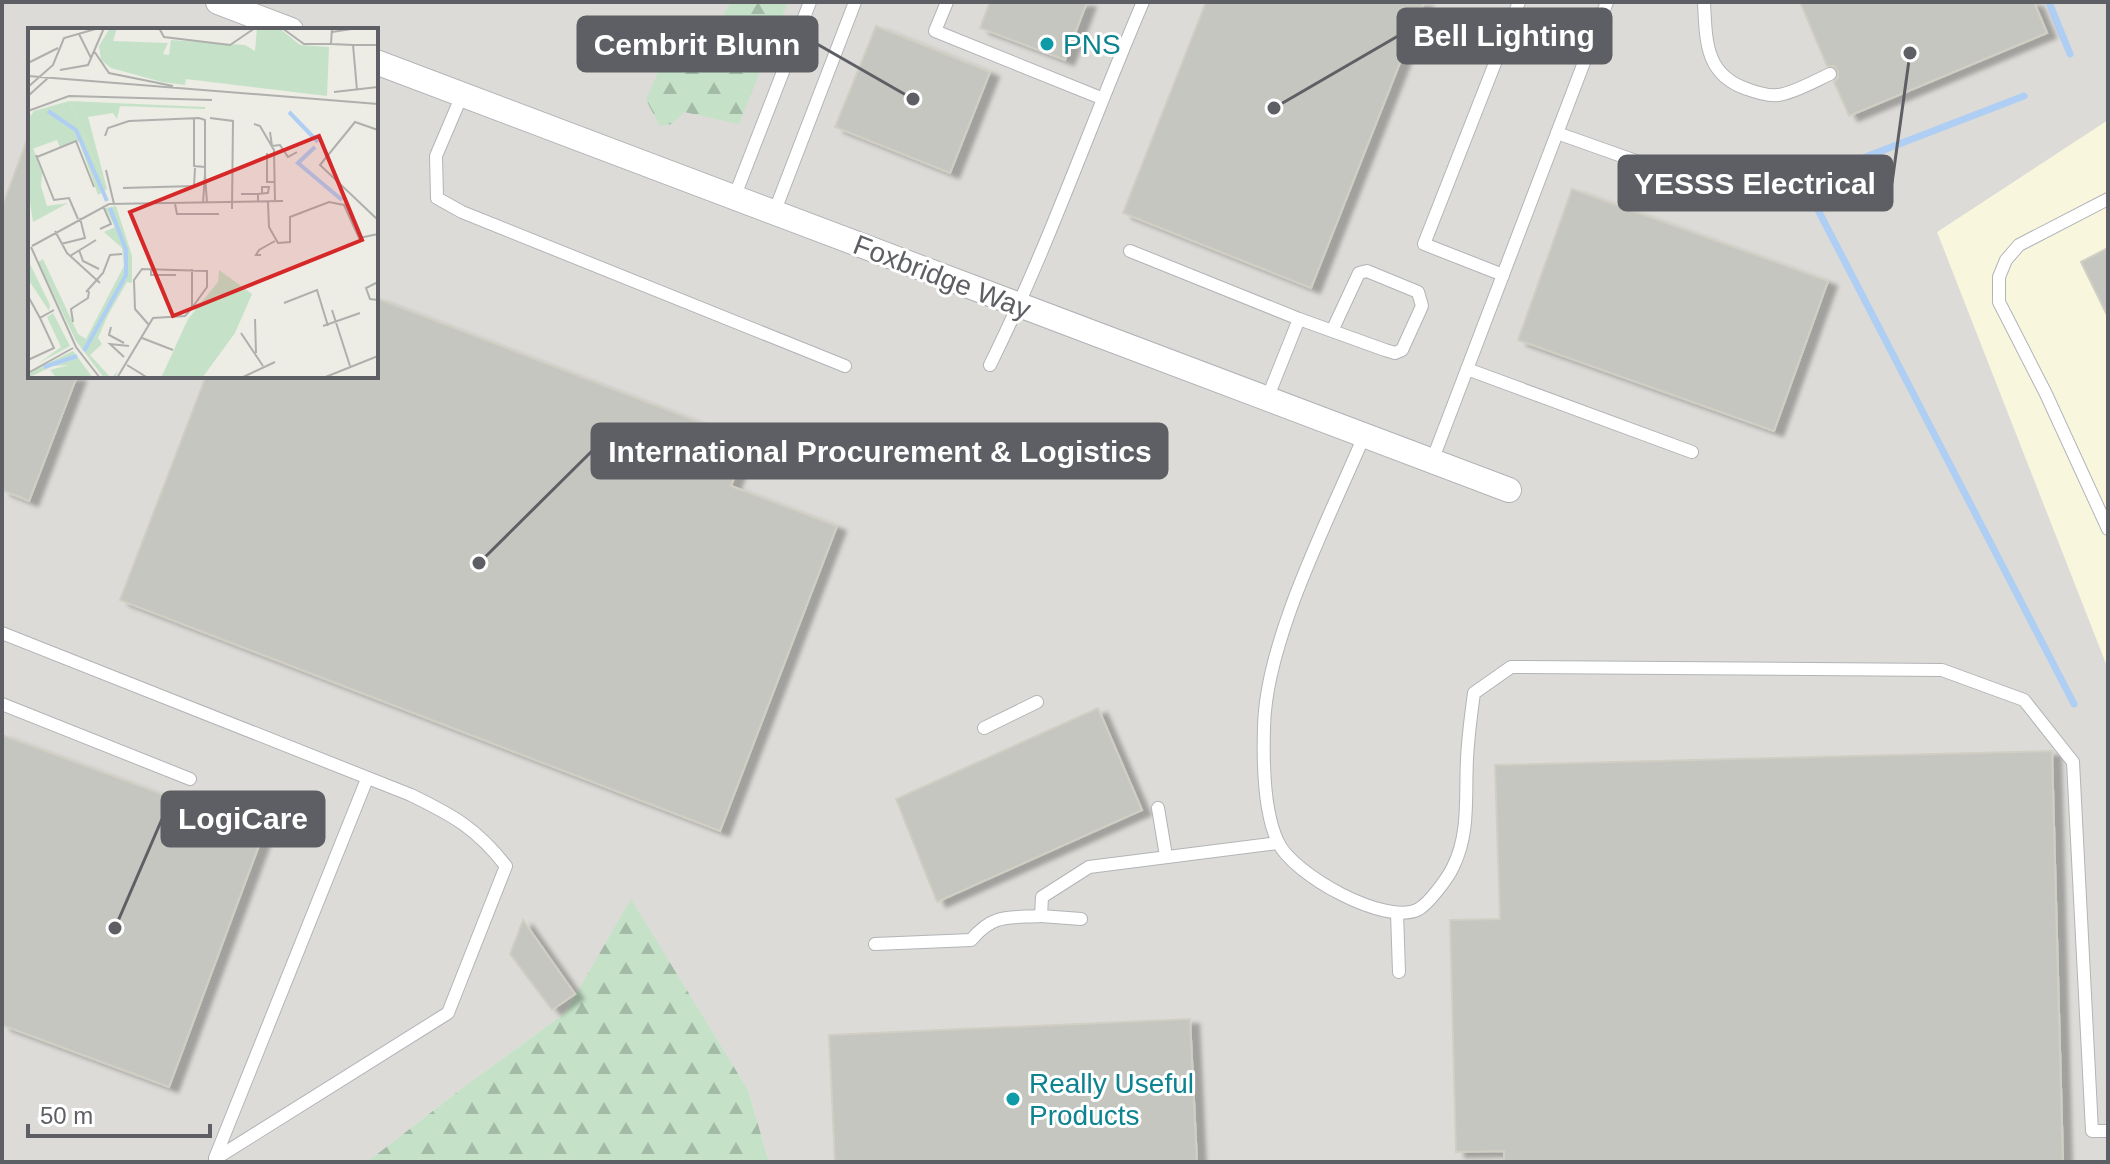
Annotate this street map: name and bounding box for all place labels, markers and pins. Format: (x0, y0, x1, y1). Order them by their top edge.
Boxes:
callout: Bell Lighting (1398, 9, 1611, 63)
callout: Cembrit Blunn (578, 17, 817, 71)
place label: PNS (1063, 29, 1121, 60)
marker: PNS (1038, 35, 1056, 53)
callout: YESSS Electrical (1619, 156, 1892, 210)
callout: International Procurement & Logistics (592, 424, 1167, 478)
callout: LogiCare (162, 792, 324, 846)
place label: Really Useful Products (1029, 1068, 1194, 1131)
marker: Really Useful Products (1004, 1090, 1022, 1108)

